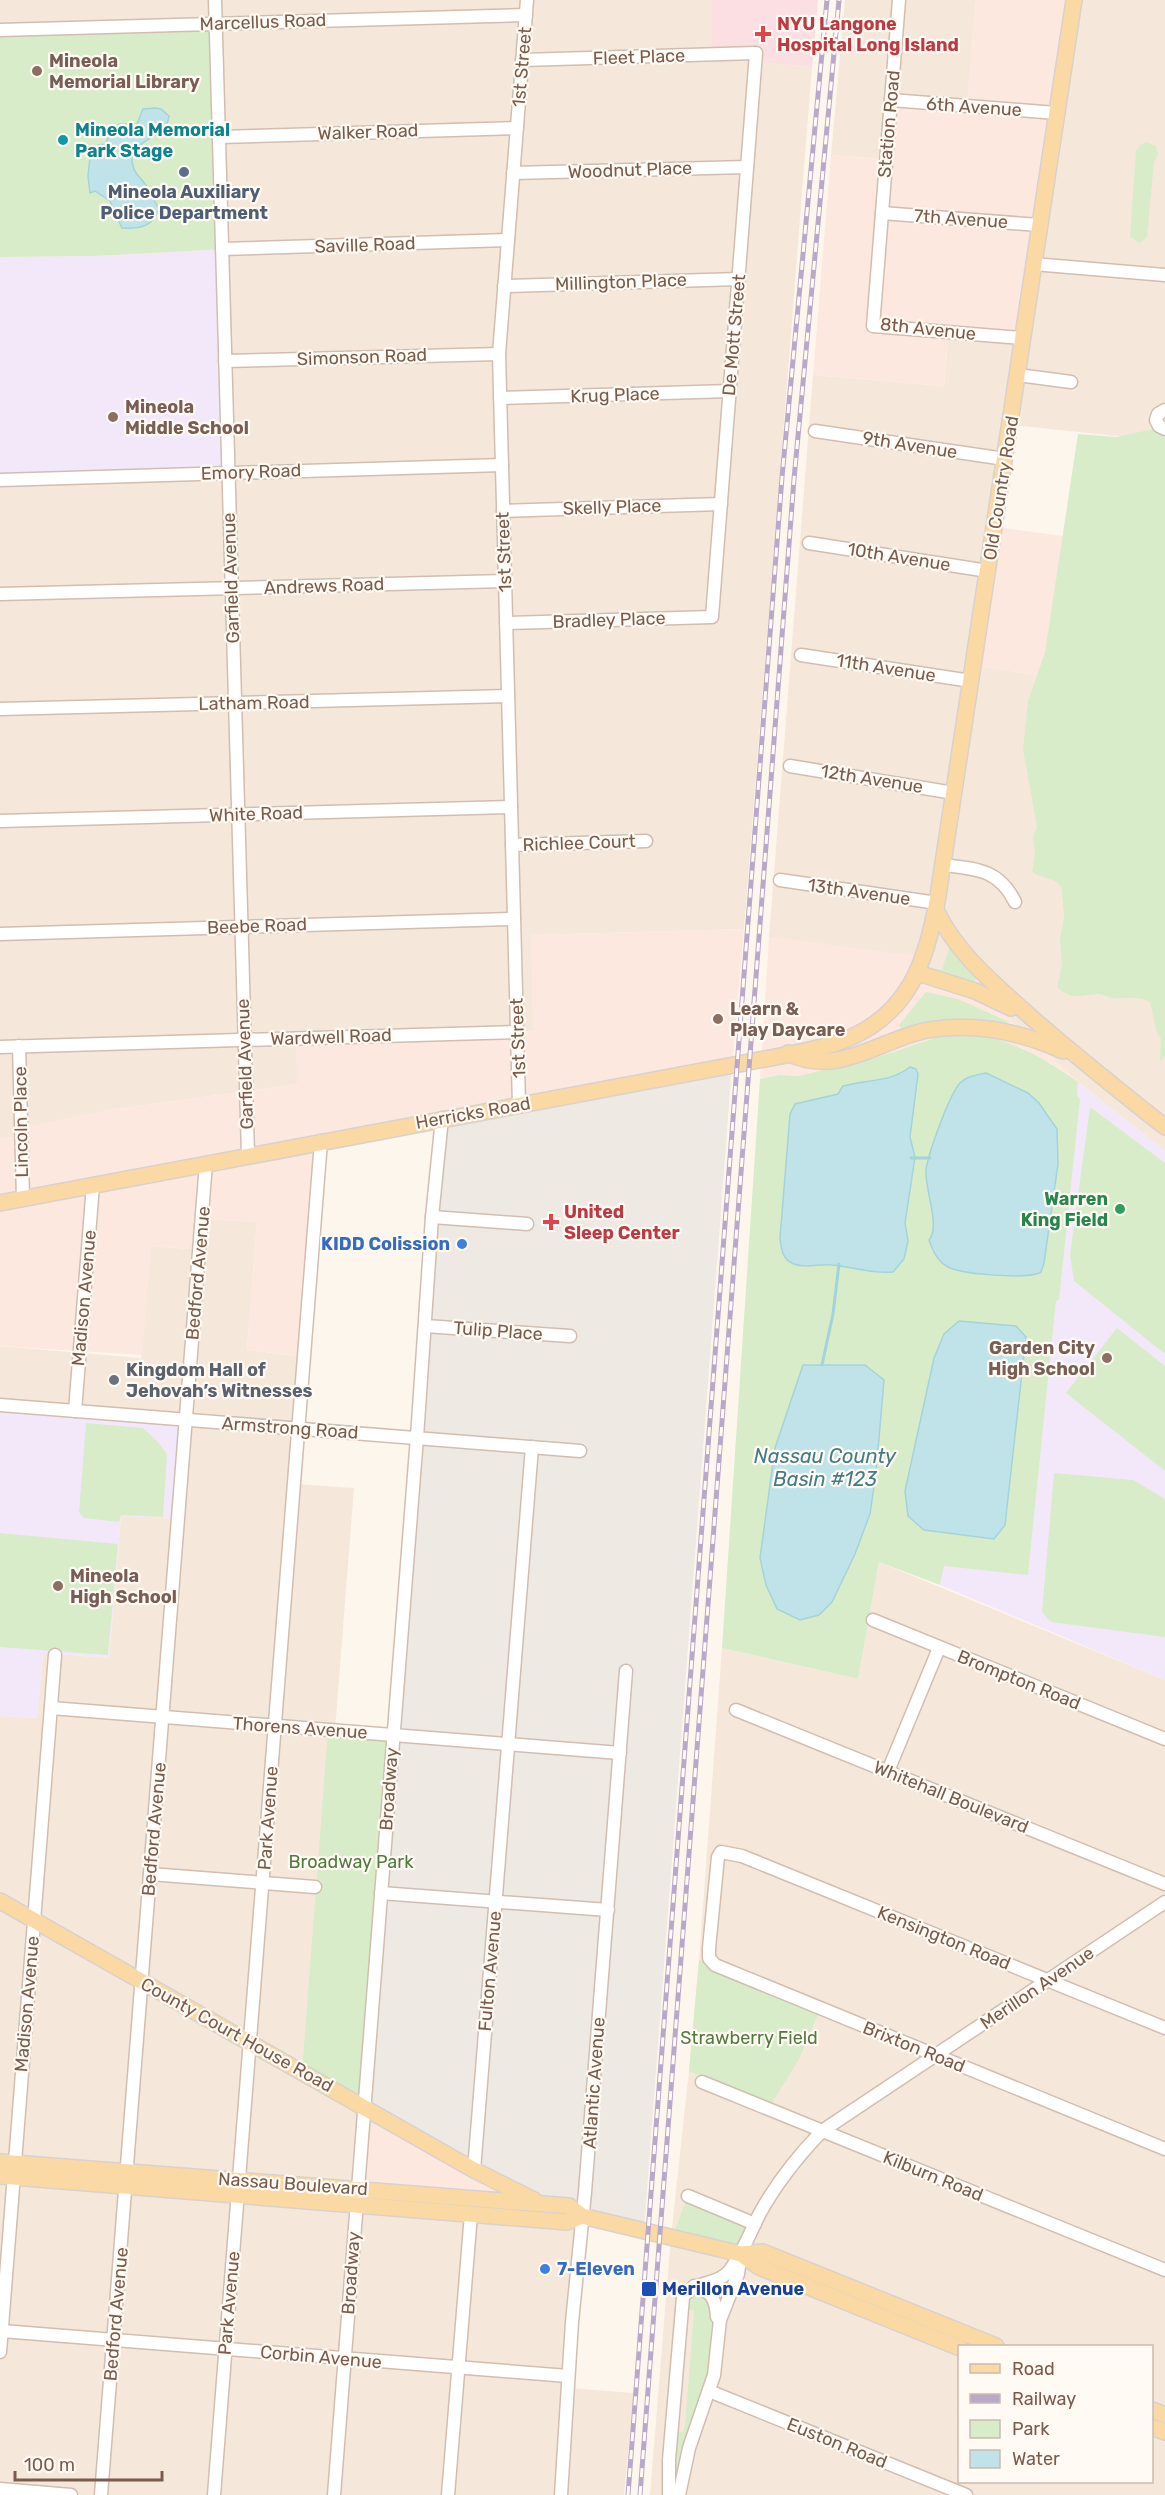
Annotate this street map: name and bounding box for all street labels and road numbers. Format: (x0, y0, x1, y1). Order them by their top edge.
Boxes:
street label: Marcellus Road (199, 9, 327, 35)
street label: 1st Street (508, 26, 536, 108)
street label: Fleet Place (592, 44, 686, 70)
street label: Station Road (873, 69, 905, 179)
street label: 6th Avenue (925, 93, 1023, 121)
street label: Walker Road (317, 119, 419, 145)
street label: Woodnut Place (567, 157, 693, 183)
street label: 7th Avenue (913, 205, 1009, 233)
street label: Saville Road (314, 232, 416, 258)
street label: Millington Place (555, 269, 687, 295)
street label: De Mott Street (718, 273, 750, 397)
street label: 8th Avenue (879, 313, 977, 345)
street label: Simonson Road (297, 344, 427, 370)
street label: Krug Place (570, 382, 660, 408)
street label: Old Country Road (979, 414, 1023, 562)
street label: 9th Avenue (861, 427, 959, 463)
street label: Emory Road (200, 459, 302, 485)
street label: Skelly Place (562, 494, 662, 520)
street label: 1st Street (492, 511, 516, 593)
street label: Garfield Avenue (218, 512, 244, 644)
street label: 10th Avenue (846, 538, 952, 576)
street label: Andrews Road (263, 573, 385, 599)
street label: Bradley Place (552, 607, 666, 633)
street label: 11th Avenue (835, 649, 937, 687)
street label: Latham Road (198, 691, 310, 715)
street label: 12th Avenue (819, 760, 925, 798)
street label: White Road (209, 801, 303, 827)
street label: Richlee Court (522, 830, 636, 856)
street label: 13th Avenue (806, 874, 912, 910)
street label: Beebe Road (207, 913, 307, 939)
street label: 1st Street (506, 997, 530, 1079)
street label: Garfield Avenue (232, 998, 258, 1130)
street label: Wardwell Road (270, 1024, 392, 1050)
street label: Lincoln Place (9, 1066, 33, 1178)
street label: Herricks Road (414, 1092, 532, 1134)
street label: Bedford Avenue (181, 1205, 215, 1341)
street label: Madison Avenue (67, 1229, 101, 1367)
street label: Tulip Place (453, 1317, 543, 1345)
street label: Armstrong Road (221, 1412, 359, 1444)
street label: Brompton Road (954, 1645, 1084, 1715)
street label: Thorens Avenue (232, 1712, 368, 1744)
street label: Broadway (375, 1747, 403, 1831)
street label: Whitehall Boulevard (870, 1756, 1032, 1838)
street label: Bedford Avenue (137, 1761, 171, 1897)
street label: Park Avenue (253, 1765, 283, 1871)
street label: Kensington Road (874, 1901, 1014, 1975)
street label: Fulton Avenue (474, 1910, 506, 2032)
street label: Madison Avenue (10, 1935, 44, 2073)
street label: Merillon Avenue (976, 1942, 1098, 2034)
street label: County Court House Road (137, 1973, 337, 2097)
street label: Atlantic Avenue (578, 2016, 610, 2150)
street label: Brixton Road (860, 2017, 968, 2077)
street label: Kilburn Road (880, 2146, 986, 2206)
street label: Nassau Boulevard (217, 2168, 369, 2200)
street label: Broadway (337, 2231, 365, 2315)
street label: Bedford Avenue (99, 2246, 133, 2382)
street label: Park Avenue (213, 2250, 245, 2356)
street label: Corbin Avenue (259, 2341, 383, 2373)
street label: Euston Road (784, 2413, 890, 2473)

